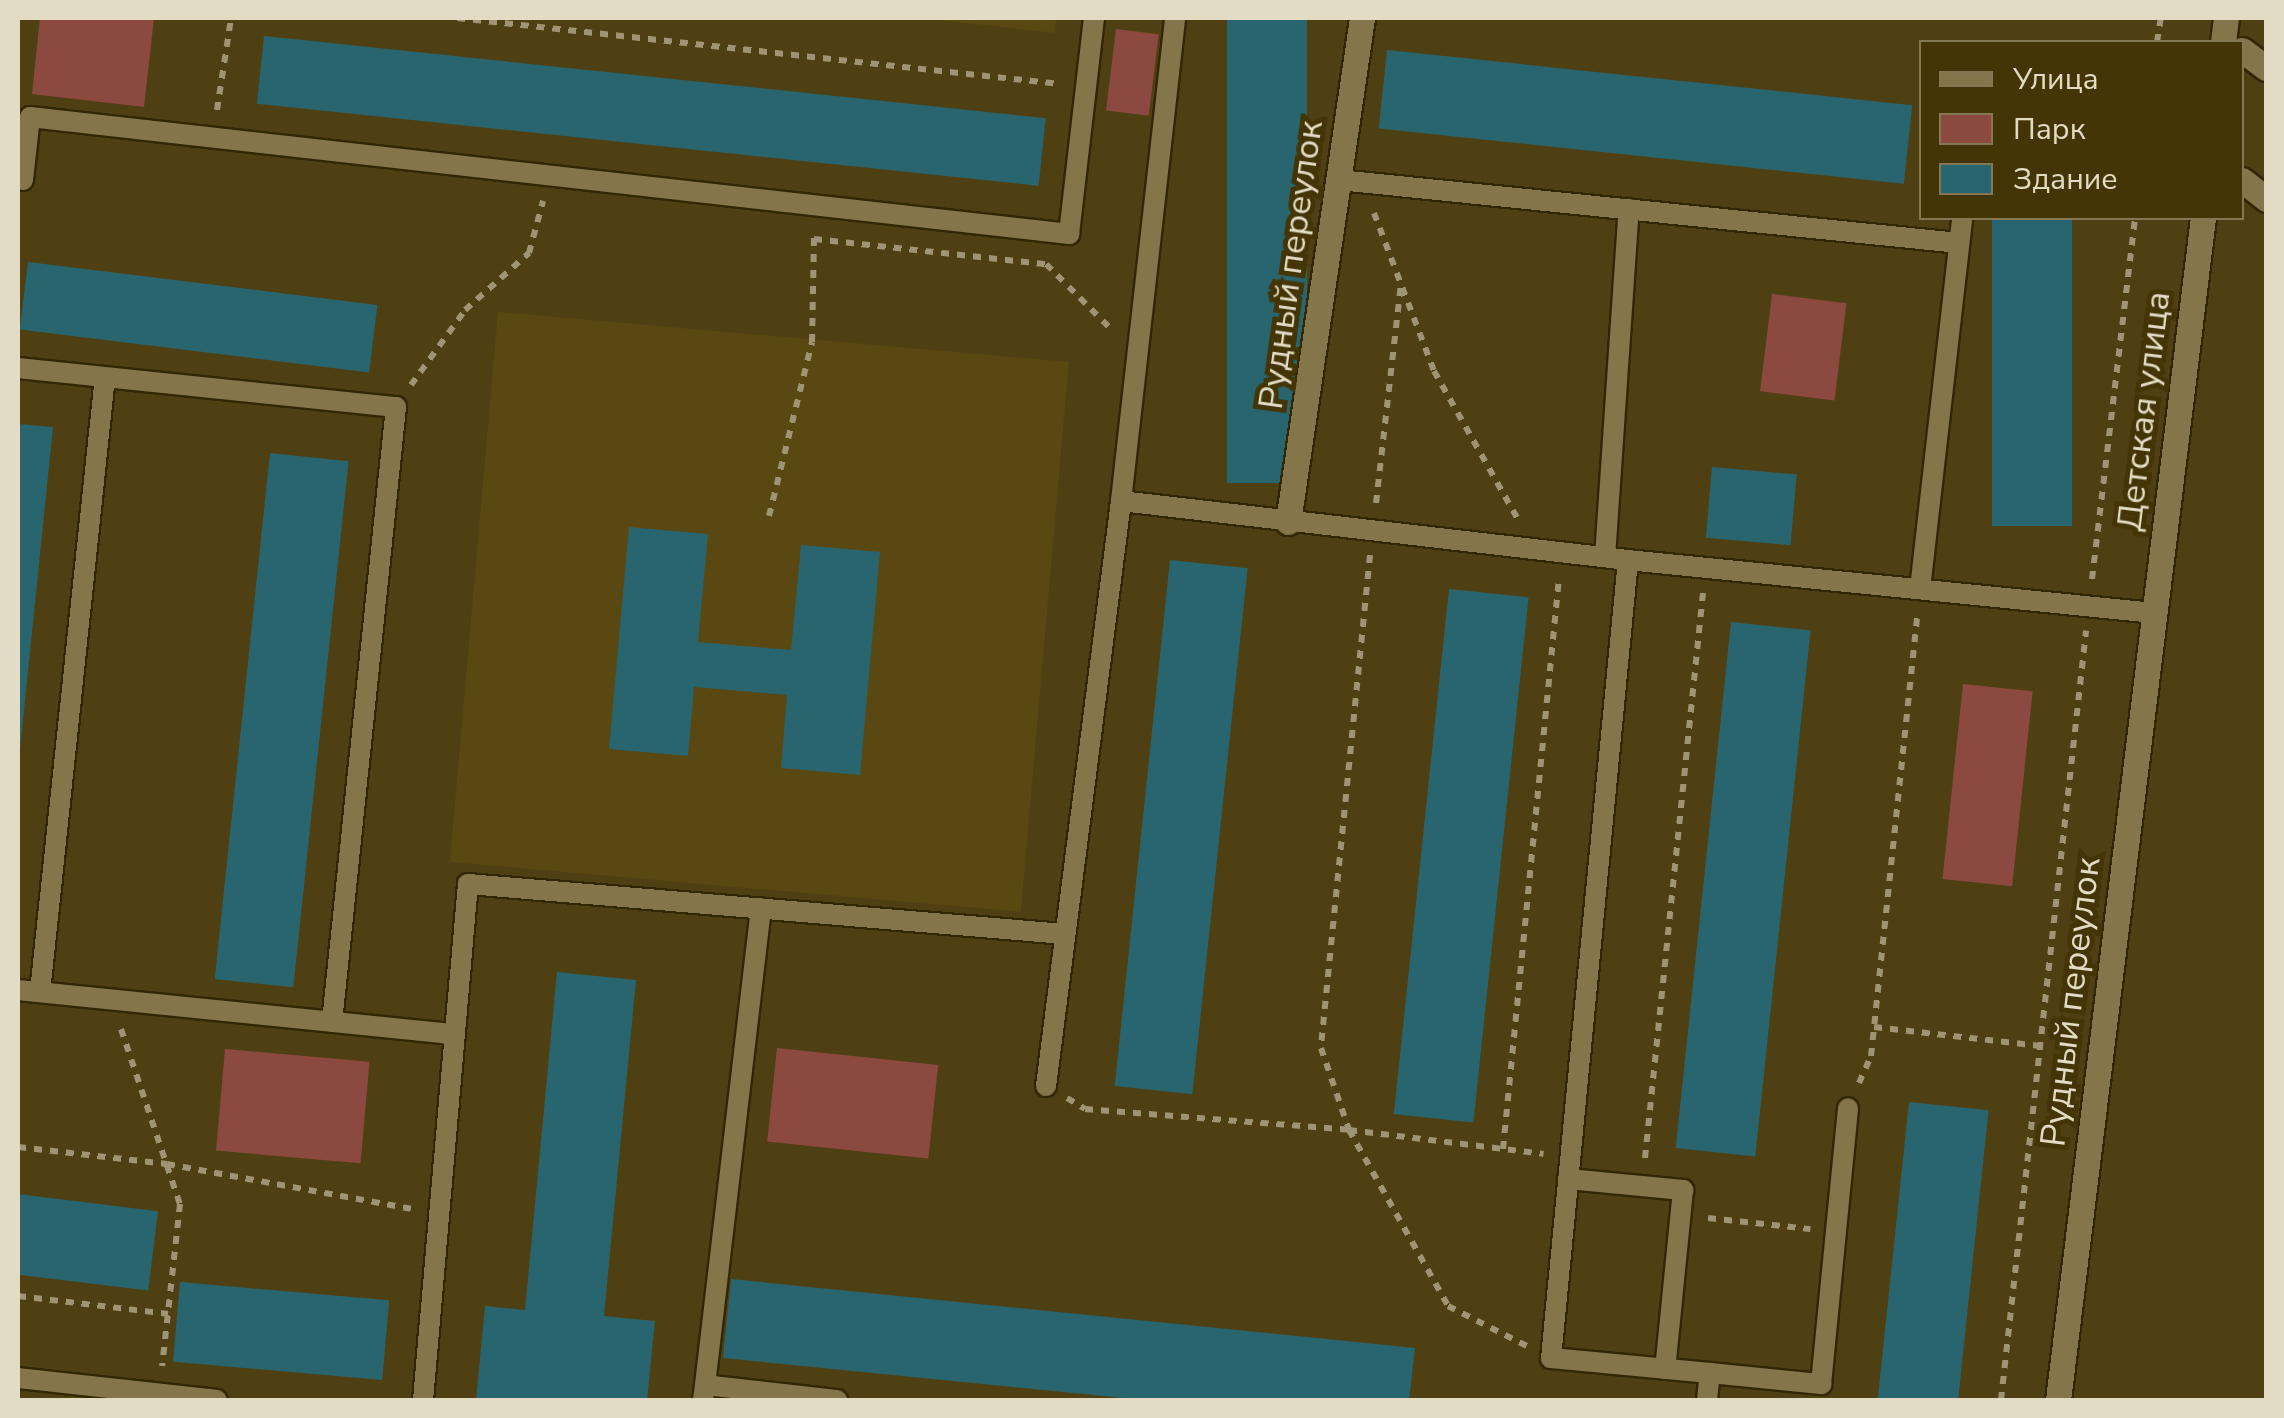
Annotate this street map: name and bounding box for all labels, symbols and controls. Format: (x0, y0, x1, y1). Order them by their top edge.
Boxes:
legend (1919, 40, 2244, 220)
text: Улица (2013, 59, 2099, 100)
text: Парк (2013, 109, 2085, 150)
street label: Рудный переулок (1250, 118, 1332, 412)
text: Здание (2013, 159, 2118, 200)
street label: Детская улица (2108, 289, 2180, 533)
street label: Рудный переулок (2032, 855, 2110, 1149)

